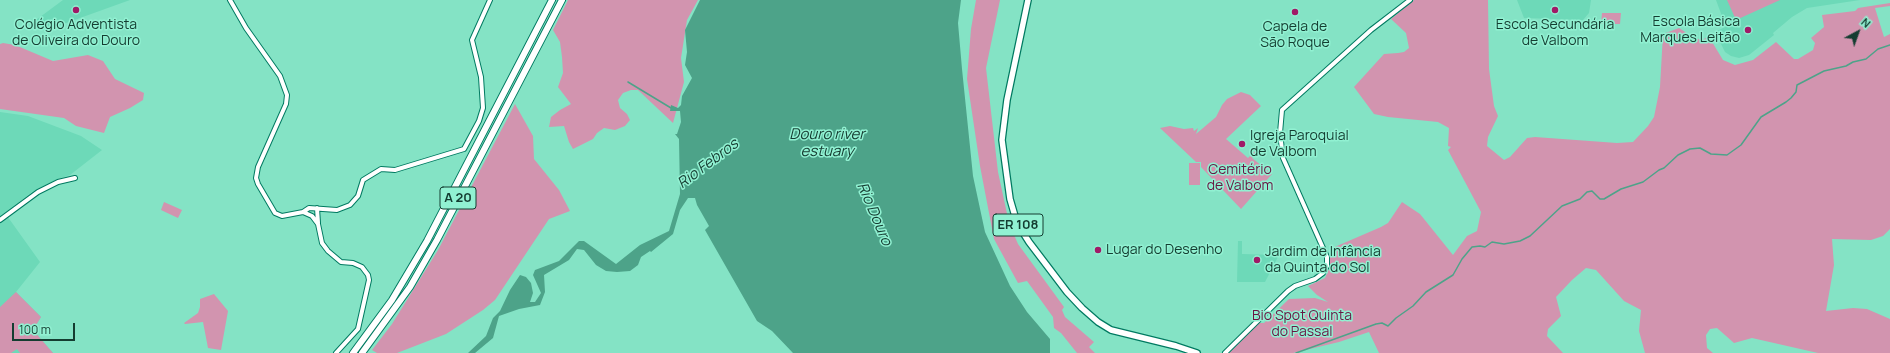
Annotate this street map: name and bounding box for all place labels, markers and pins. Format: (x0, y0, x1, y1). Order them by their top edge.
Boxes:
marker: Colégio Adventista de Oliveira do Douro (71, 5, 81, 15)
marker: Escola Secundária de Valbom (1550, 5, 1560, 15)
marker: Capela de São Roque (1290, 7, 1300, 17)
place label: Escola Básica Marques Leitão (1640, 14, 1740, 46)
place label: Colégio Adventista de Oliveira do Douro (12, 17, 140, 50)
place label: Escola Secundária de Valbom (1496, 17, 1614, 50)
place label: Capela de São Roque (1260, 19, 1330, 52)
marker: Escola Básica Marques Leitão (1743, 25, 1753, 35)
place label: Igreja Paroquial de Valbom (1250, 128, 1349, 160)
marker: Igreja Paroquial de Valbom (1237, 139, 1247, 149)
place label: Lugar do Desenho (1106, 242, 1223, 258)
place label: Jardim de Infância da Quinta do Sol (1265, 244, 1381, 276)
marker: Lugar do Desenho (1093, 245, 1103, 255)
marker: Jardim de Infância da Quinta do Sol (1252, 255, 1262, 265)

